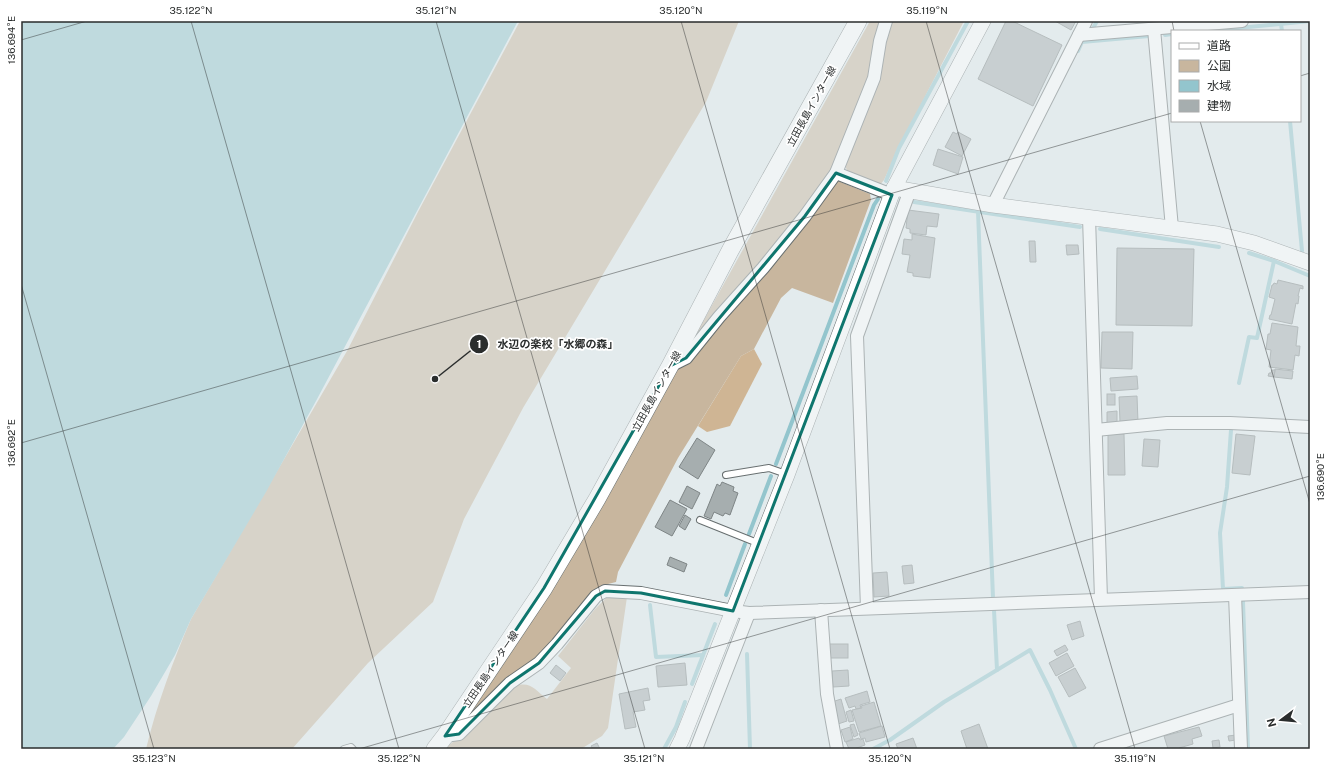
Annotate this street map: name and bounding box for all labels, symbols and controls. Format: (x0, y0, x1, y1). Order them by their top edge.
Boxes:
text: 35.122°N (169, 4, 213, 16)
text: 35.121°N (415, 4, 457, 16)
text: 35.120°N (659, 4, 703, 16)
text: 35.119°N (906, 4, 948, 16)
text: 136.694°E (5, 16, 17, 64)
legend (1171, 30, 1301, 122)
text: 道路 (1207, 39, 1231, 53)
text: 公園 (1207, 59, 1231, 73)
street label: 立田長島インター線 (784, 64, 838, 148)
text: 水域 (1207, 79, 1231, 93)
text: 建物 (1207, 99, 1231, 113)
callout: 水辺の楽校「水郷の森」 (469, 332, 626, 355)
text: 1 (476, 337, 482, 351)
text: 水辺の楽校「水郷の森」 (498, 338, 619, 350)
street label: 立田長島インター線 (629, 349, 683, 433)
text: 136.692°E (5, 419, 17, 467)
text: 136.690°E (1314, 453, 1326, 501)
street label: 立田長島インター線 (460, 628, 520, 710)
north arrow (1261, 700, 1301, 740)
text: N (1264, 717, 1278, 729)
text: 35.123°N (132, 752, 176, 764)
text: 35.122°N (377, 752, 421, 764)
text: 35.121°N (623, 752, 665, 764)
text: 35.120°N (868, 752, 912, 764)
text: 35.119°N (1114, 752, 1156, 764)

